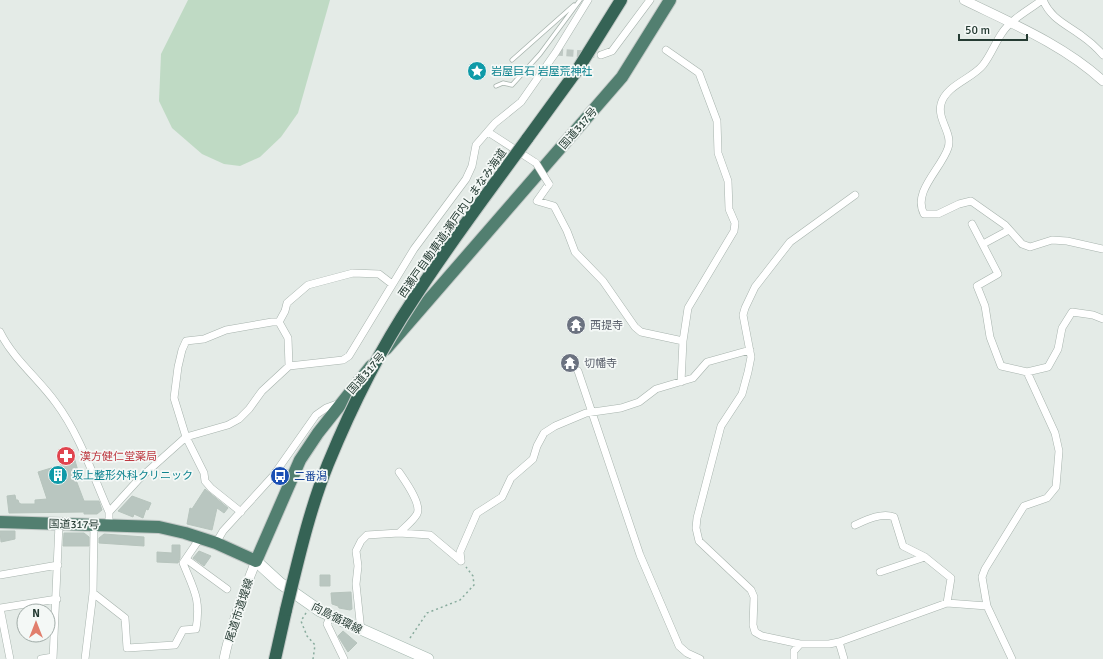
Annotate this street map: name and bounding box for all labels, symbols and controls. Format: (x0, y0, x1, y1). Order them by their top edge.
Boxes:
scale bar (959, 16, 1027, 42)
text: 50 m (965, 23, 990, 38)
place icon: 岩屋巨石 岩屋荒神社 (466, 60, 488, 82)
place label: 岩屋巨石 岩屋荒神社 (491, 65, 592, 78)
street label: 国道317号 (557, 105, 600, 152)
street label: 西瀬戸自動車道;瀬戸内しまなみ海道 (396, 146, 509, 300)
temple icon: 西提寺 (565, 314, 587, 336)
place label: 西提寺 (590, 319, 623, 332)
street label: 国道317号 (345, 350, 388, 397)
temple icon: 切幡寺 (559, 352, 581, 374)
place label: 切幡寺 (584, 357, 617, 370)
pharmacy icon: 漢方健仁堂薬局 (55, 445, 77, 467)
place label: 漢方健仁堂薬局 (80, 450, 157, 463)
building icon: 坂上整形外科クリニック (47, 464, 69, 486)
bus stop icon: 二番潟 (269, 465, 291, 487)
place label: 坂上整形外科クリニック (72, 469, 193, 482)
place label: 二番潟 (294, 470, 327, 483)
street label: 国道317号 (48, 518, 100, 531)
street label: 尾道市道堤線 (223, 577, 256, 644)
street label: 向島循環線 (309, 600, 364, 637)
north arrow (16, 603, 56, 643)
text: N (32, 607, 40, 620)

